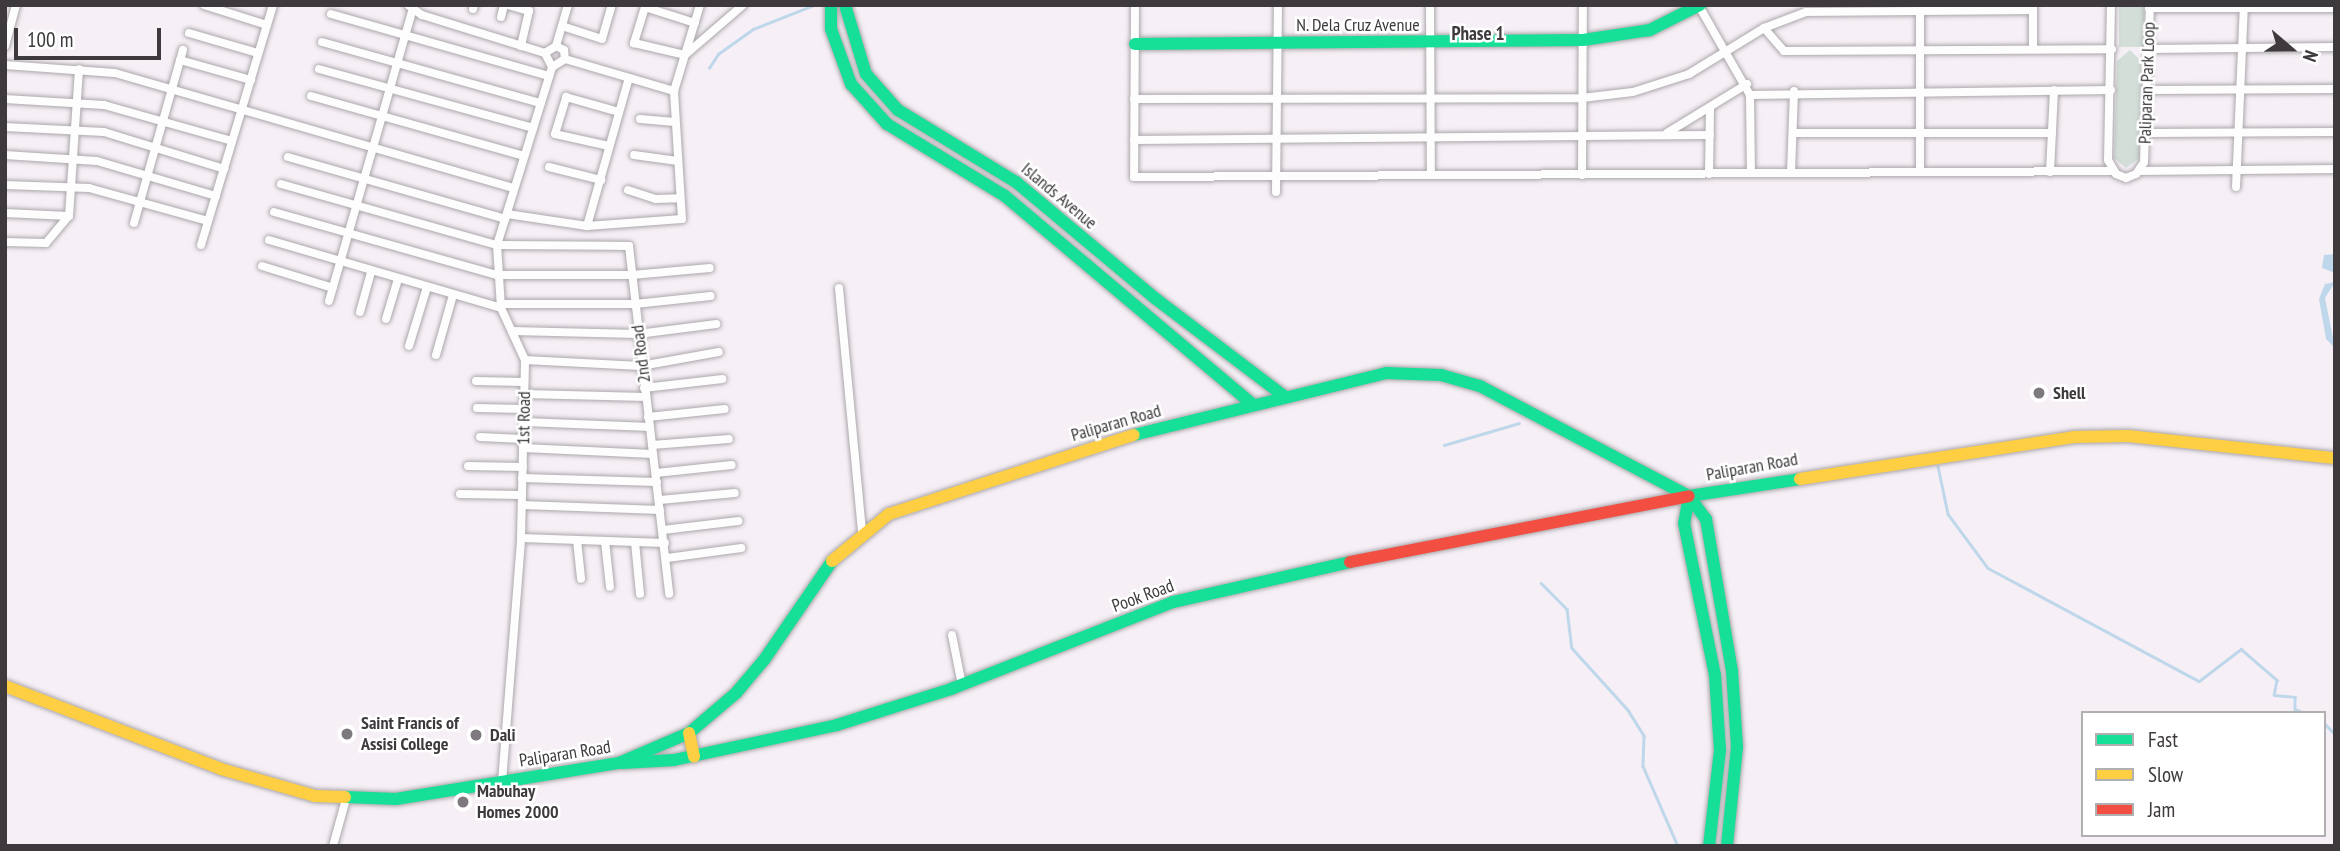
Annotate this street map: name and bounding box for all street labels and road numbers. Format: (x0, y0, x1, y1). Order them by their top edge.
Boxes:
street label: N. Dela Cruz Avenue (1295, 14, 1421, 36)
street label: Paliparan Park Loop (2134, 21, 2160, 145)
street label: Islands Avenue (1017, 158, 1101, 234)
street label: 2nd Road (627, 324, 655, 384)
street label: 1st Road (513, 391, 535, 445)
street label: Paliparan Road (1069, 400, 1163, 446)
street label: Paliparan Road (1705, 448, 1799, 486)
street label: Pook Road (1109, 575, 1177, 617)
street label: Paliparan Road (518, 736, 612, 772)

